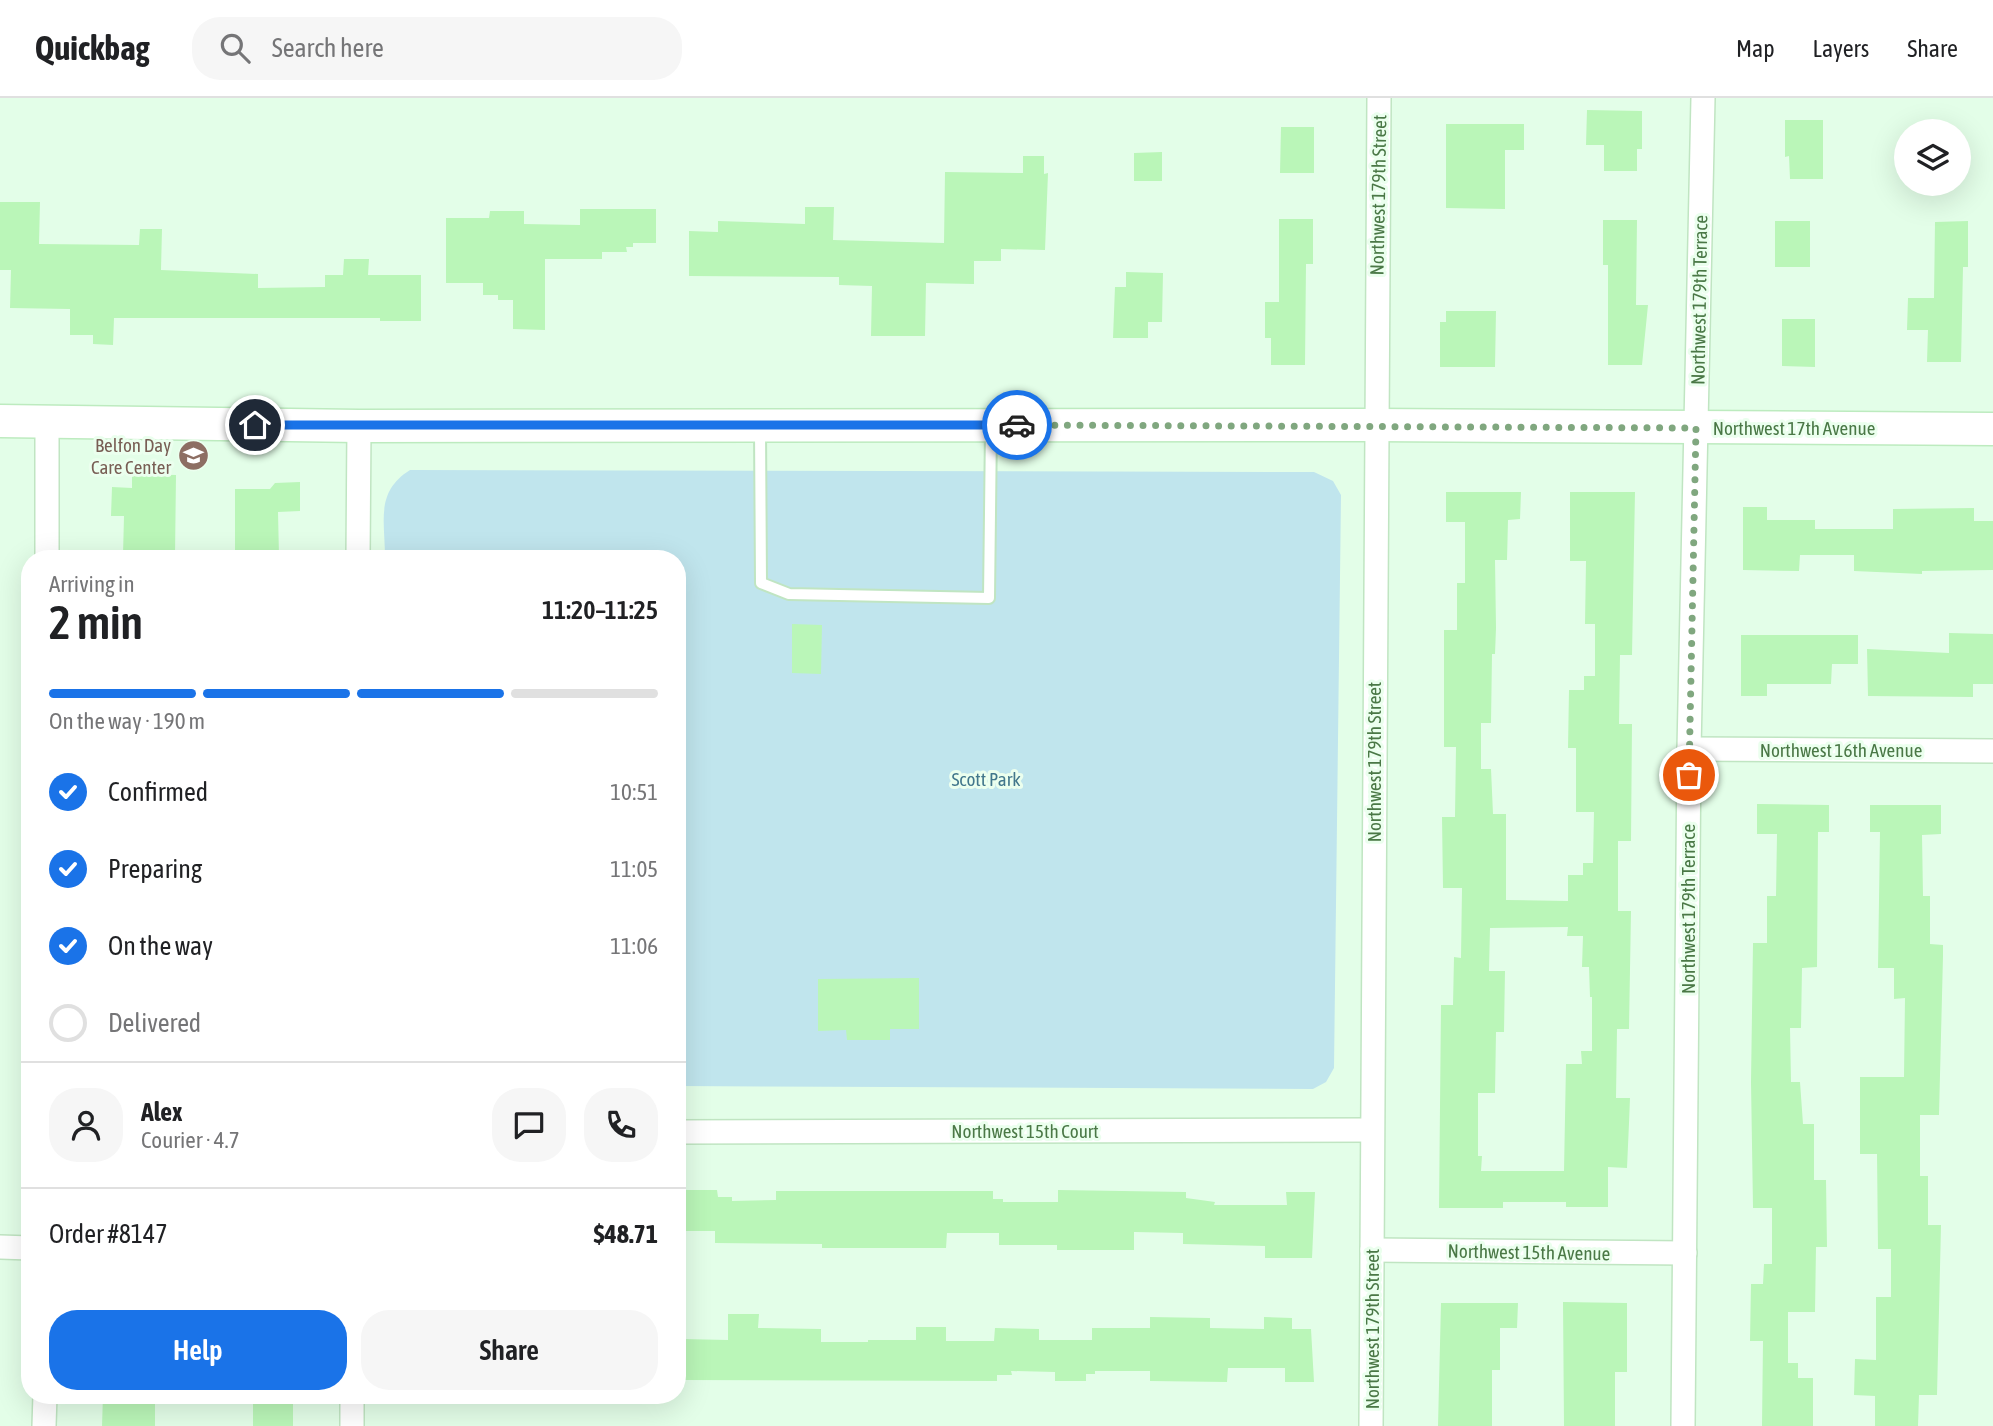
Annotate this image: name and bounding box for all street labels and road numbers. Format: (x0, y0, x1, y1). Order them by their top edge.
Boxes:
street label: Northwest 179th Street (1366, 115, 1390, 275)
street label: Northwest 179th Terrace (1687, 215, 1711, 385)
street label: Northwest 17th Avenue (1713, 417, 1875, 439)
street label: Northwest 179th Street (1363, 682, 1385, 842)
street label: Northwest 16th Avenue (1760, 739, 1922, 761)
street label: Northwest 179th Terrace (1677, 824, 1699, 994)
street label: Northwest 15th Court (951, 1120, 1099, 1142)
street label: Northwest 15th Avenue (1448, 1240, 1610, 1264)
street label: Northwest 179th Street (1361, 1249, 1383, 1409)

